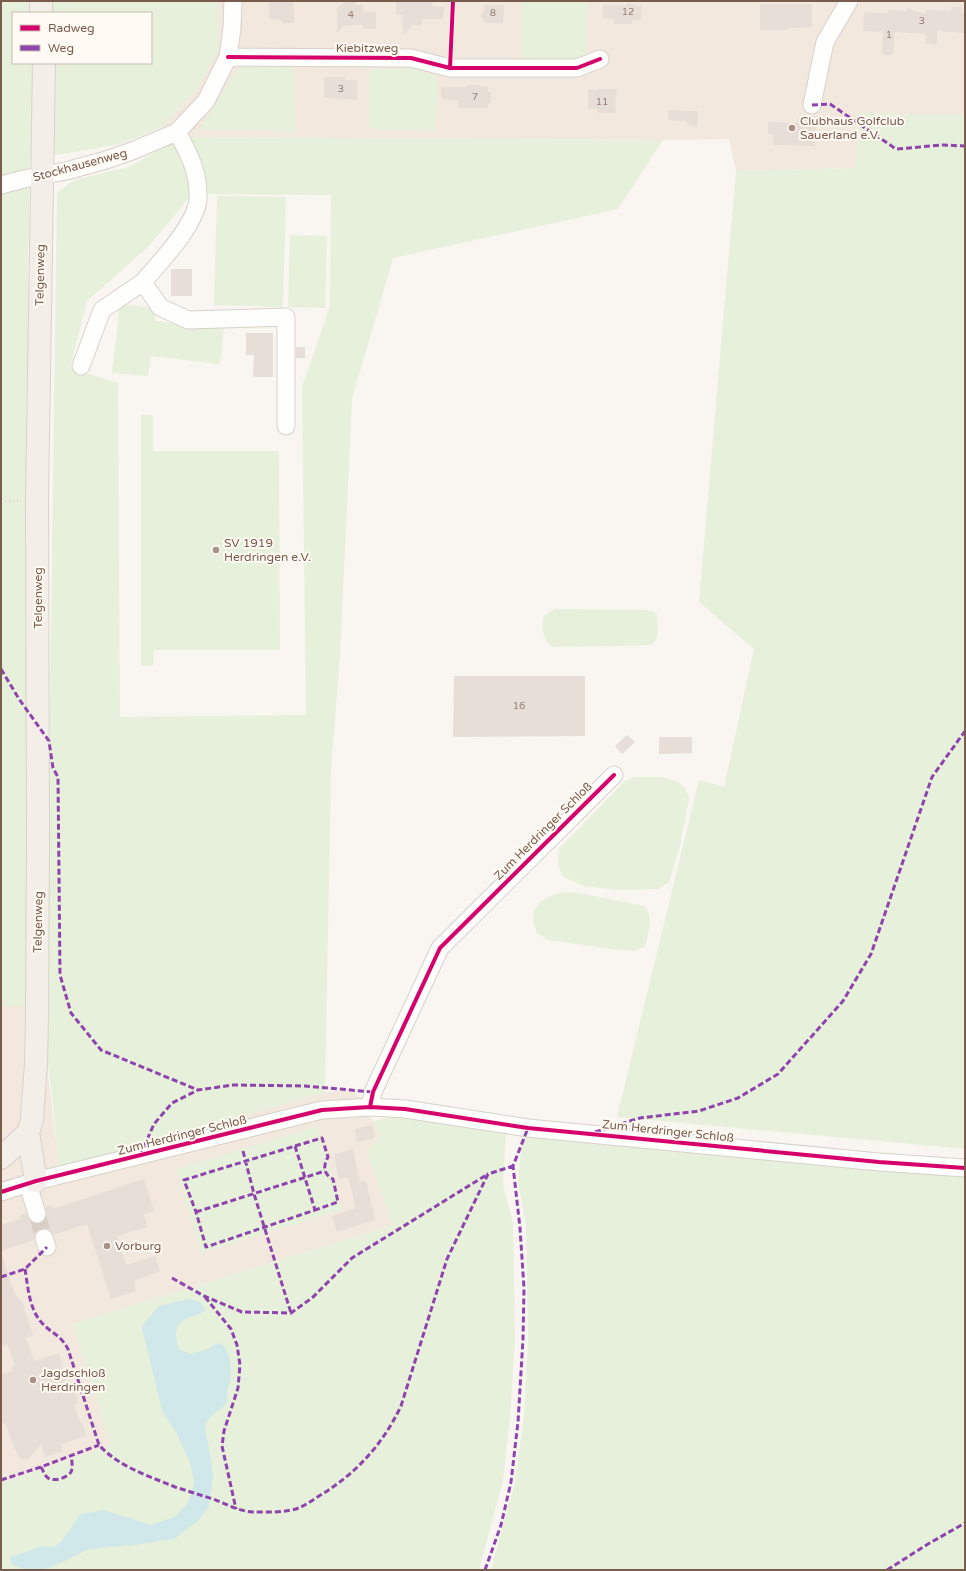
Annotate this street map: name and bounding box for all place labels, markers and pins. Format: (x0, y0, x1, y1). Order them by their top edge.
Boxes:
place label: Clubhaus Golfclub Sauerland e.V. (800, 114, 904, 142)
marker: Clubhaus Golfclub Sauerland e.V. (787, 123, 797, 133)
place label: SV 1919 Herdringen e.V. (224, 536, 311, 564)
marker: SV 1919 Herdringen e.V. (211, 545, 221, 555)
place label: Vorburg (115, 1239, 161, 1253)
marker: Vorburg (102, 1241, 112, 1251)
place label: Jagdschloß Herdringen (41, 1366, 106, 1394)
marker: Jagdschloß Herdringen (28, 1375, 38, 1385)

